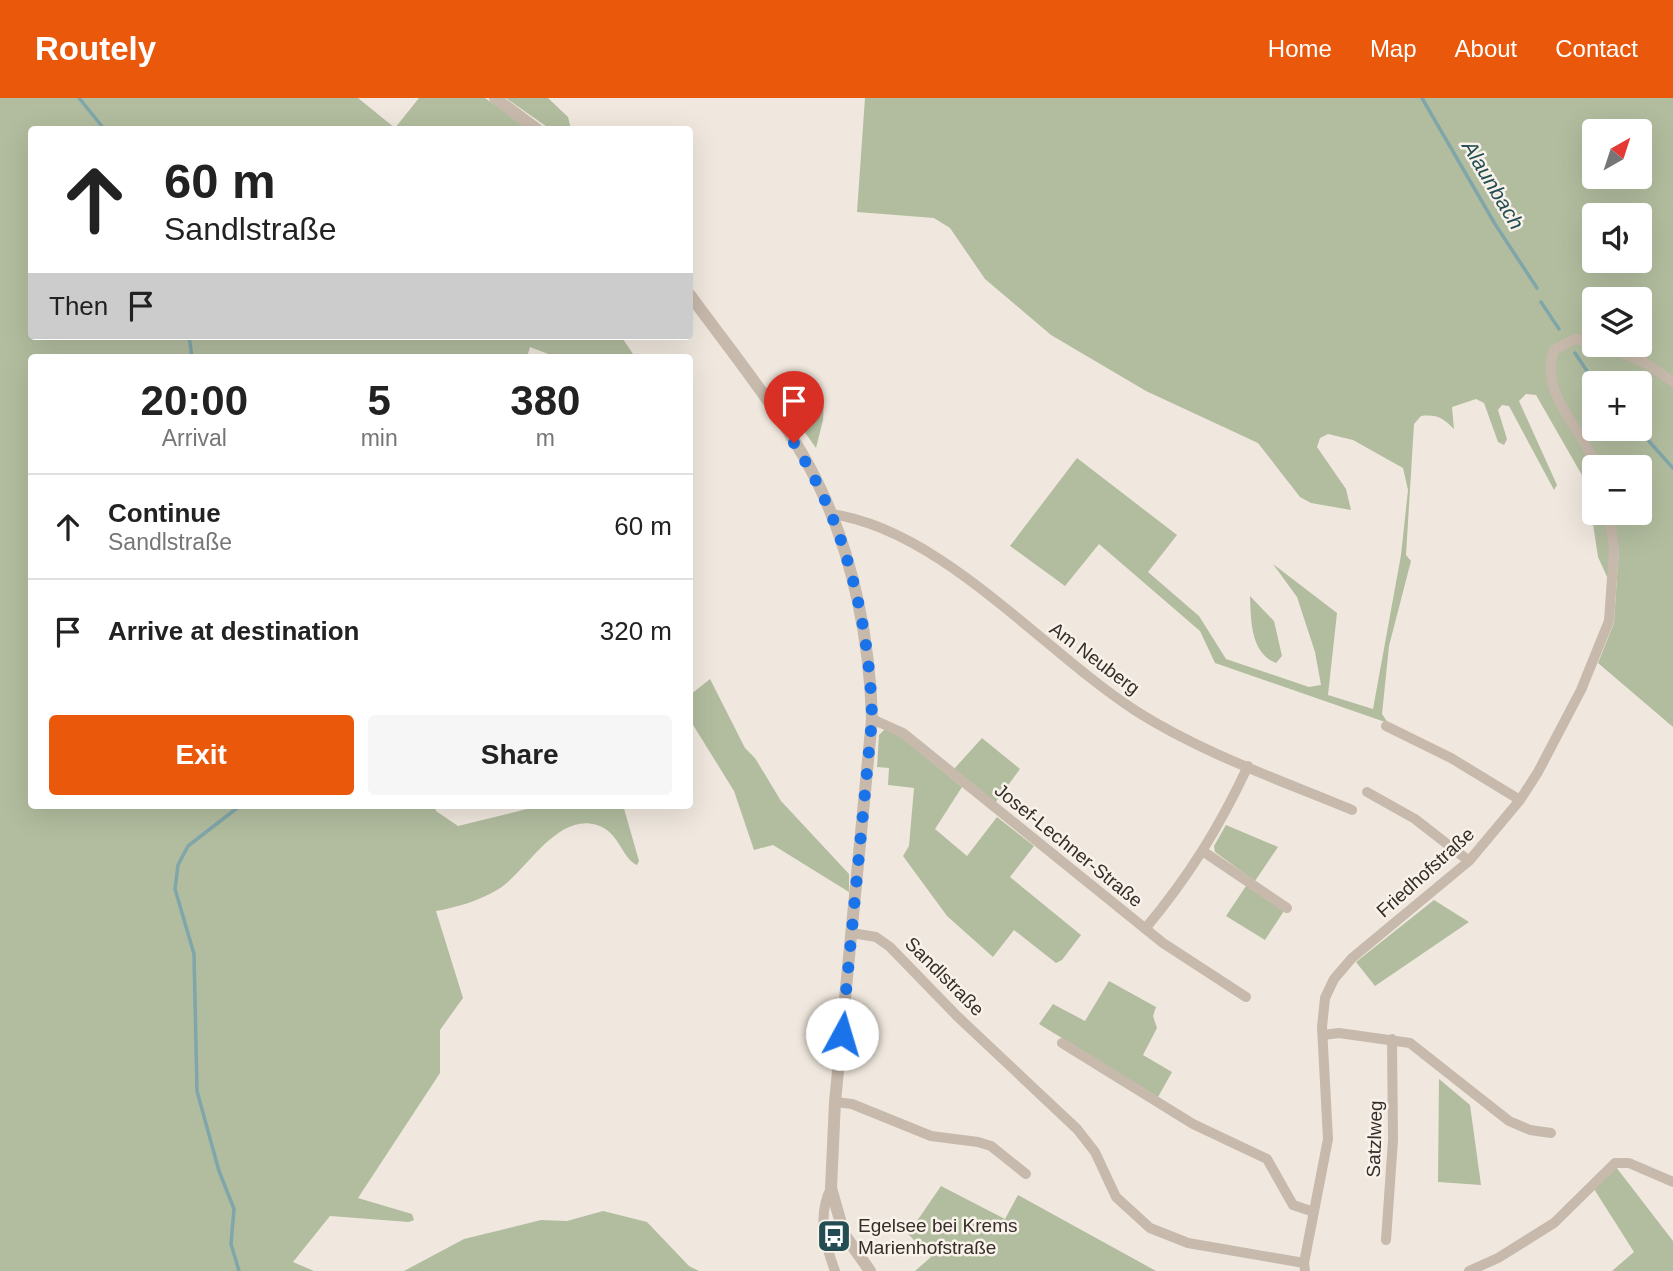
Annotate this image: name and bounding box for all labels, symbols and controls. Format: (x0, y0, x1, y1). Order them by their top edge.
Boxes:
text: Routely (35, 30, 156, 67)
text: Home (1268, 35, 1332, 62)
text: Map (1370, 35, 1417, 62)
text: About (1455, 35, 1517, 62)
text: Contact (1555, 35, 1638, 62)
north arrow (1582, 119, 1652, 189)
map controls (1582, 119, 1652, 525)
water label: Alaunbach (1457, 135, 1529, 233)
icon: ahead (49, 154, 140, 245)
text: 60 m (164, 154, 276, 208)
button: sound (1582, 203, 1652, 273)
text: Sandlstraße (164, 211, 337, 247)
icon: arrive (122, 287, 160, 325)
button: layers (1582, 287, 1652, 357)
text: Then (49, 291, 108, 321)
pin (764, 371, 824, 443)
button: + (1582, 371, 1652, 441)
text: 20:00 (141, 377, 248, 424)
text: 5 (367, 377, 391, 424)
text: 380 (510, 377, 580, 424)
icon: arrive (775, 382, 813, 420)
text: Arrival (162, 425, 227, 451)
text: min (361, 425, 398, 451)
text: m (536, 425, 555, 451)
button: − (1582, 455, 1652, 525)
text: Continue (108, 498, 221, 528)
icon: ahead (49, 508, 87, 546)
text: 60 m (614, 511, 672, 541)
text: Sandlstraße (108, 529, 232, 555)
icon: arrive (49, 613, 87, 651)
text: Arrive at destination (108, 616, 359, 646)
text: 320 m (600, 616, 672, 646)
street label: Am Neuberg (1046, 618, 1144, 699)
button: Exit (49, 715, 354, 795)
button: Share (368, 715, 672, 795)
street label: Josef-Lechner-Straße (991, 779, 1147, 911)
street label: Friedhofstraße (1372, 823, 1478, 922)
street label: Sandlstraße (901, 933, 988, 1020)
position arrow (805, 997, 879, 1071)
street label: Satzlweg (1363, 1100, 1386, 1178)
place label: Egelsee bei Krems Marienhofstraße (858, 1215, 1017, 1258)
bus stop icon: Egelsee bei Krems Marienhofstraße (815, 1217, 853, 1255)

